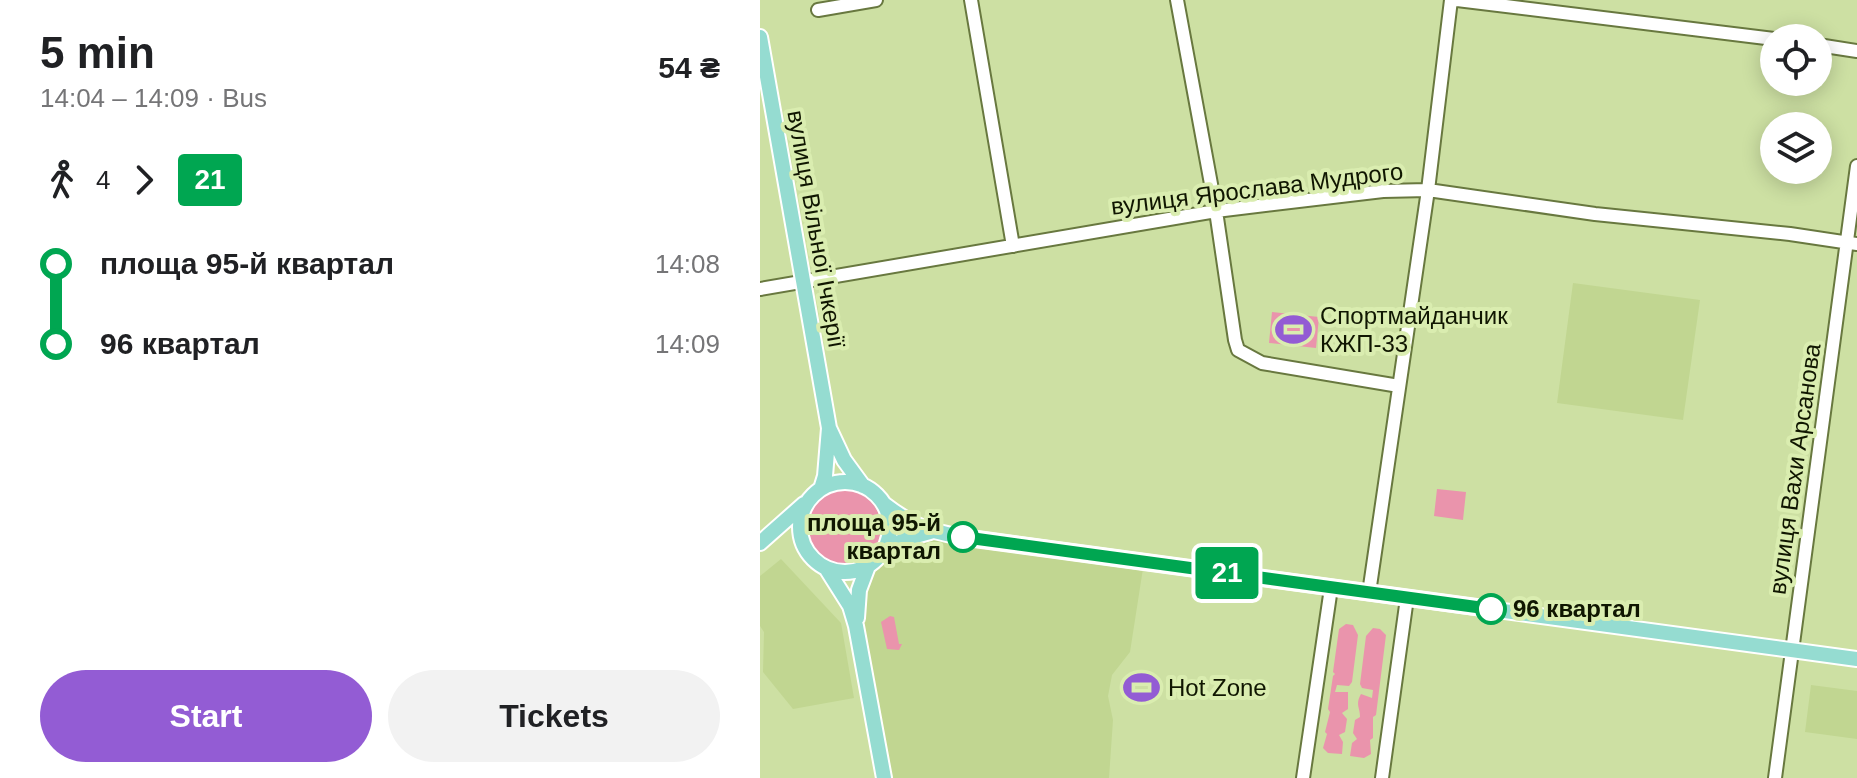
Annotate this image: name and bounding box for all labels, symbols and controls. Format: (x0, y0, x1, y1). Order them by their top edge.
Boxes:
map controls (1760, 24, 1832, 184)
button: locate (1760, 24, 1832, 96)
text: 5 min (40, 28, 155, 77)
text: 54 ₴ (658, 51, 720, 84)
text: 14:04 – 14:09 · Bus (40, 83, 267, 113)
street label: вулиця Вільної Ічкерії (782, 108, 851, 350)
button: layers (1760, 112, 1832, 184)
street label: вулиця Ярослава Мудрого (1109, 157, 1405, 220)
icon: walk (40, 158, 84, 202)
icon: forward (122, 158, 166, 202)
text: 21 (194, 164, 226, 195)
text: 4 (96, 165, 110, 195)
text: площа 95-й квартал (100, 247, 394, 280)
text: 14:08 (655, 249, 720, 279)
place label: Спортмайданчик КЖП-33 (1320, 302, 1508, 357)
sports icon: Спортмайданчик КЖП-33 (1275, 311, 1313, 349)
text: 96 квартал (100, 327, 260, 360)
text: 14:09 (655, 329, 720, 359)
street label: вулиця Вахи Арсанова (1764, 341, 1826, 596)
place label: площа 95-й квартал (807, 509, 941, 564)
marker: площа 95-й квартал (948, 522, 978, 552)
line badge: 21 (1191, 547, 1263, 599)
text: 21 (1211, 557, 1243, 588)
marker: 96 квартал (1476, 594, 1506, 624)
place label: 96 квартал (1513, 595, 1641, 622)
sports icon: Hot Zone (1123, 669, 1161, 707)
button: Start (40, 670, 372, 762)
button: Tickets (388, 670, 720, 762)
place label: Hot Zone (1168, 674, 1267, 701)

